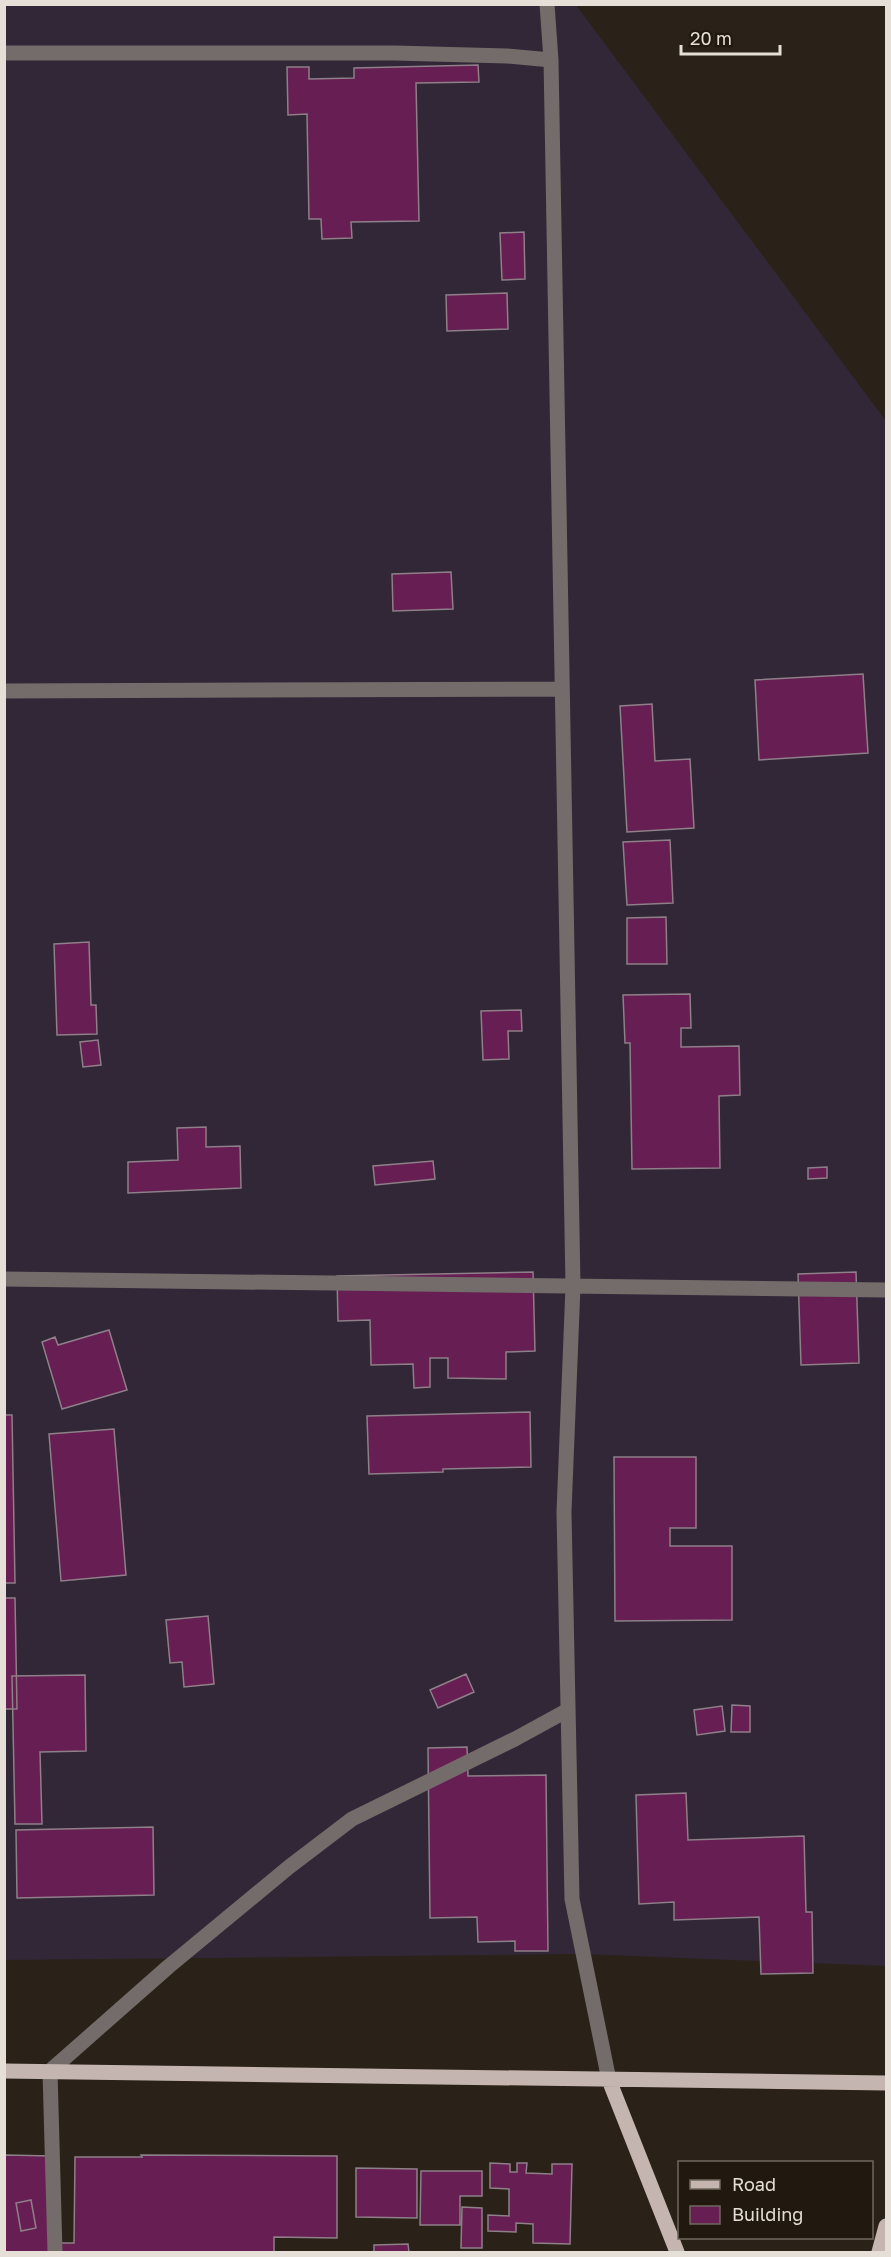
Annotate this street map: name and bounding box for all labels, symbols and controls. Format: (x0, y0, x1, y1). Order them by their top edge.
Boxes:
scale bar (681, 18, 780, 56)
text: 20 m (690, 27, 732, 49)
legend (678, 2161, 873, 2239)
text: Road (732, 2173, 776, 2195)
text: Building (732, 2203, 803, 2225)

